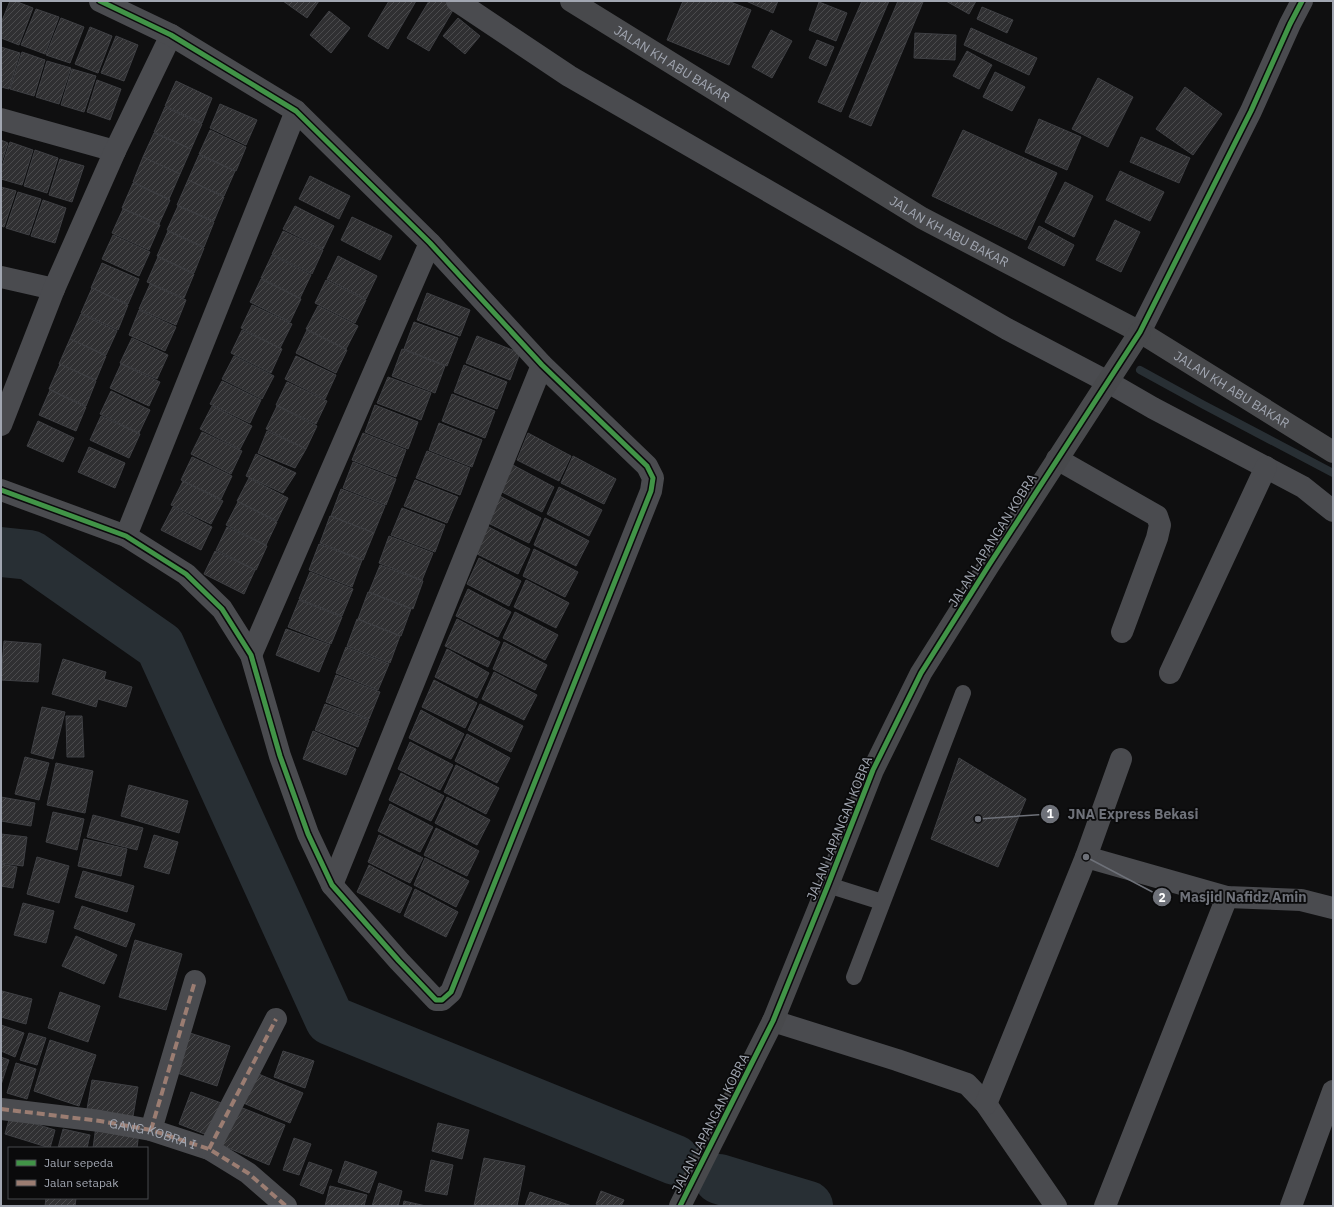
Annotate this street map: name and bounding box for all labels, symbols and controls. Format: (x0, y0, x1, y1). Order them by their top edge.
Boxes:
street label: JALAN KH ABU BAKAR (611, 22, 733, 106)
street label: JALAN KH ABU BAKAR (886, 192, 1012, 271)
street label: JALAN KH ABU BAKAR (1171, 347, 1293, 432)
street label: JALAN LAPANGAN KOBRA (944, 470, 1041, 610)
street label: JALAN LAPANGAN KOBRA (803, 753, 876, 903)
callout: JNA Express Bekasi (1040, 801, 1207, 827)
text: JNA Express Bekasi (1068, 805, 1198, 823)
text: 1 (1046, 806, 1054, 821)
callout: Masjid Nafidz Amin (1152, 884, 1315, 910)
text: Masjid Nafidz Amin (1180, 888, 1307, 906)
text: 2 (1158, 890, 1166, 905)
street label: JALAN LAPANGAN KOBRA (668, 1050, 753, 1196)
street label: GANG KOBRA I (108, 1115, 198, 1153)
legend (8, 1147, 148, 1199)
text: Jalur sepeda (44, 1155, 114, 1170)
text: Jalan setapak (44, 1175, 119, 1190)

